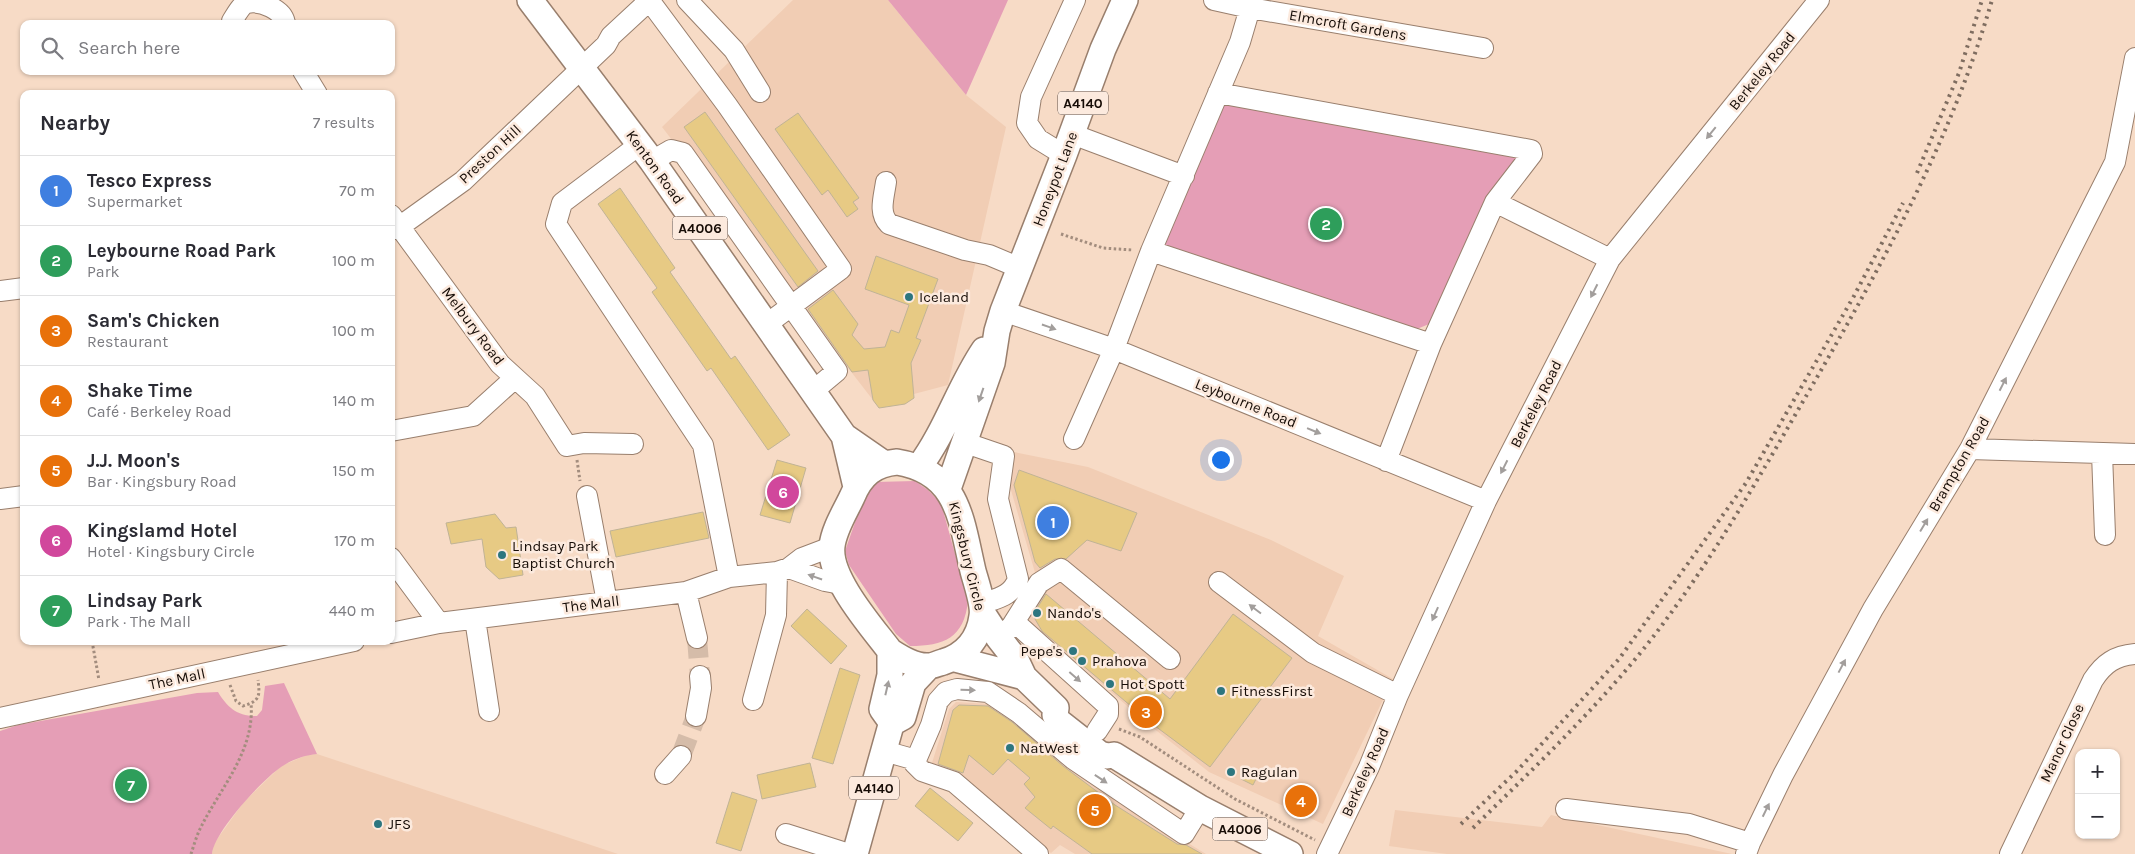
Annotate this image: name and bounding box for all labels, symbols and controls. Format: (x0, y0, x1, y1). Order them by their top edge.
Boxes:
street label: Elmcroft Gardens (1288, 6, 1408, 44)
search box (20, 20, 395, 75)
street label: Berkeley Road (1725, 28, 1799, 114)
icon: search (38, 34, 66, 62)
text: Search here (78, 37, 180, 59)
road number: A4140 (1058, 92, 1108, 115)
text: Nearby (40, 111, 110, 135)
text: 7 results (313, 113, 375, 132)
street label: Preston Hill (455, 121, 525, 187)
one-way arrow (1706, 126, 1717, 139)
street label: Kenton Road (622, 127, 688, 207)
street label: Honeypot Lane (1029, 129, 1081, 229)
text: Tesco Express (87, 170, 212, 192)
text: 1 (53, 181, 59, 200)
text: 70 m (339, 181, 375, 200)
text: Supermarket (87, 192, 183, 211)
pin: 2 (1310, 205, 1342, 243)
road number: A4006 (672, 217, 728, 240)
text: Leybourne Road Park (87, 240, 276, 262)
text: 2 (51, 251, 61, 270)
text: 100 m (332, 251, 375, 270)
text: Park (87, 262, 119, 281)
street label: Melbury Road (438, 283, 508, 369)
one-way arrow (1590, 284, 1598, 298)
place label: Iceland (919, 288, 969, 306)
marker: Iceland (903, 291, 915, 303)
text: Sam's Chicken (87, 310, 220, 332)
text: 3 (51, 321, 61, 340)
text: 100 m (332, 321, 375, 340)
one-way arrow (1042, 323, 1057, 331)
text: Restaurant (87, 332, 168, 351)
street label: Berkeley Road (1506, 357, 1566, 451)
street label: Leybourne Road (1192, 374, 1300, 432)
one-way arrow (1999, 376, 2007, 391)
text: Shake Time (87, 380, 193, 402)
one-way arrow (976, 388, 984, 403)
text: 4 (51, 391, 61, 410)
text: 140 m (333, 391, 375, 410)
text: Café · Berkeley Road (87, 402, 232, 421)
street label: Brampton Road (1925, 413, 1993, 515)
one-way arrow (1307, 428, 1321, 436)
your location (1208, 447, 1234, 473)
text: J.J. Moon's (87, 450, 180, 472)
one-way arrow (1500, 460, 1508, 474)
text: 5 (51, 461, 61, 480)
text: 150 m (332, 461, 375, 480)
text: Bar · Kingsbury Road (87, 472, 237, 491)
pin: 6 (767, 473, 799, 511)
street label: Kingsbury Circle (945, 500, 989, 612)
pin: 1 (1037, 503, 1069, 541)
one-way arrow (1919, 519, 1928, 532)
text: Kingslamd Hotel (87, 520, 238, 542)
text: 6 (51, 531, 61, 550)
text: 170 m (334, 531, 375, 550)
place label: Lindsay Park Baptist Church (512, 537, 615, 572)
text: Hotel · Kingsbury Circle (87, 542, 255, 561)
marker: Lindsay Park Baptist Church (496, 549, 508, 561)
one-way arrow (807, 573, 822, 580)
text: Lindsay Park (87, 590, 202, 612)
street label: The Mall (562, 592, 620, 616)
text: 7 (52, 601, 60, 620)
text: 440 m (329, 601, 375, 620)
place label: Nando's (1047, 604, 1102, 622)
one-way arrow (1248, 604, 1262, 614)
marker: Nando's (1031, 607, 1043, 619)
one-way arrow (1431, 607, 1439, 621)
text: Park · The Mall (87, 612, 191, 631)
place label: Pepe's (1021, 642, 1063, 660)
marker: Pepe's (1067, 645, 1079, 657)
place label: Prahova (1092, 652, 1147, 670)
marker: Prahova (1076, 655, 1088, 667)
one-way arrow (1838, 659, 1847, 673)
street label: The Mall (147, 664, 207, 694)
one-way arrow (1069, 671, 1082, 682)
place label: Hot Spott (1120, 675, 1185, 693)
marker: Hot Spott (1104, 678, 1116, 690)
one-way arrow (883, 681, 891, 696)
place label: FitnessFirst (1231, 682, 1313, 700)
marker: FitnessFirst (1215, 685, 1227, 697)
one-way arrow (960, 686, 976, 694)
pin: 3 (1130, 693, 1162, 731)
street label: Manor Close (2036, 701, 2088, 785)
street label: Berkeley Road (1337, 725, 1393, 819)
place label: NatWest (1020, 739, 1079, 757)
marker: NatWest (1004, 742, 1016, 754)
map controls (2075, 749, 2120, 839)
button: + (2075, 749, 2120, 794)
place label: Ragulan (1241, 763, 1298, 781)
pin: 7 (115, 766, 147, 804)
marker: Ragulan (1225, 766, 1237, 778)
one-way arrow (1094, 774, 1108, 784)
road number: A4140 (849, 776, 899, 800)
pin: 4 (1285, 782, 1317, 820)
pin: 5 (1079, 791, 1111, 829)
button: − (2075, 794, 2120, 839)
one-way arrow (1762, 802, 1770, 817)
place label: JFS (388, 815, 411, 833)
marker: JFS (372, 818, 384, 830)
road number: A4006 (1212, 818, 1268, 841)

